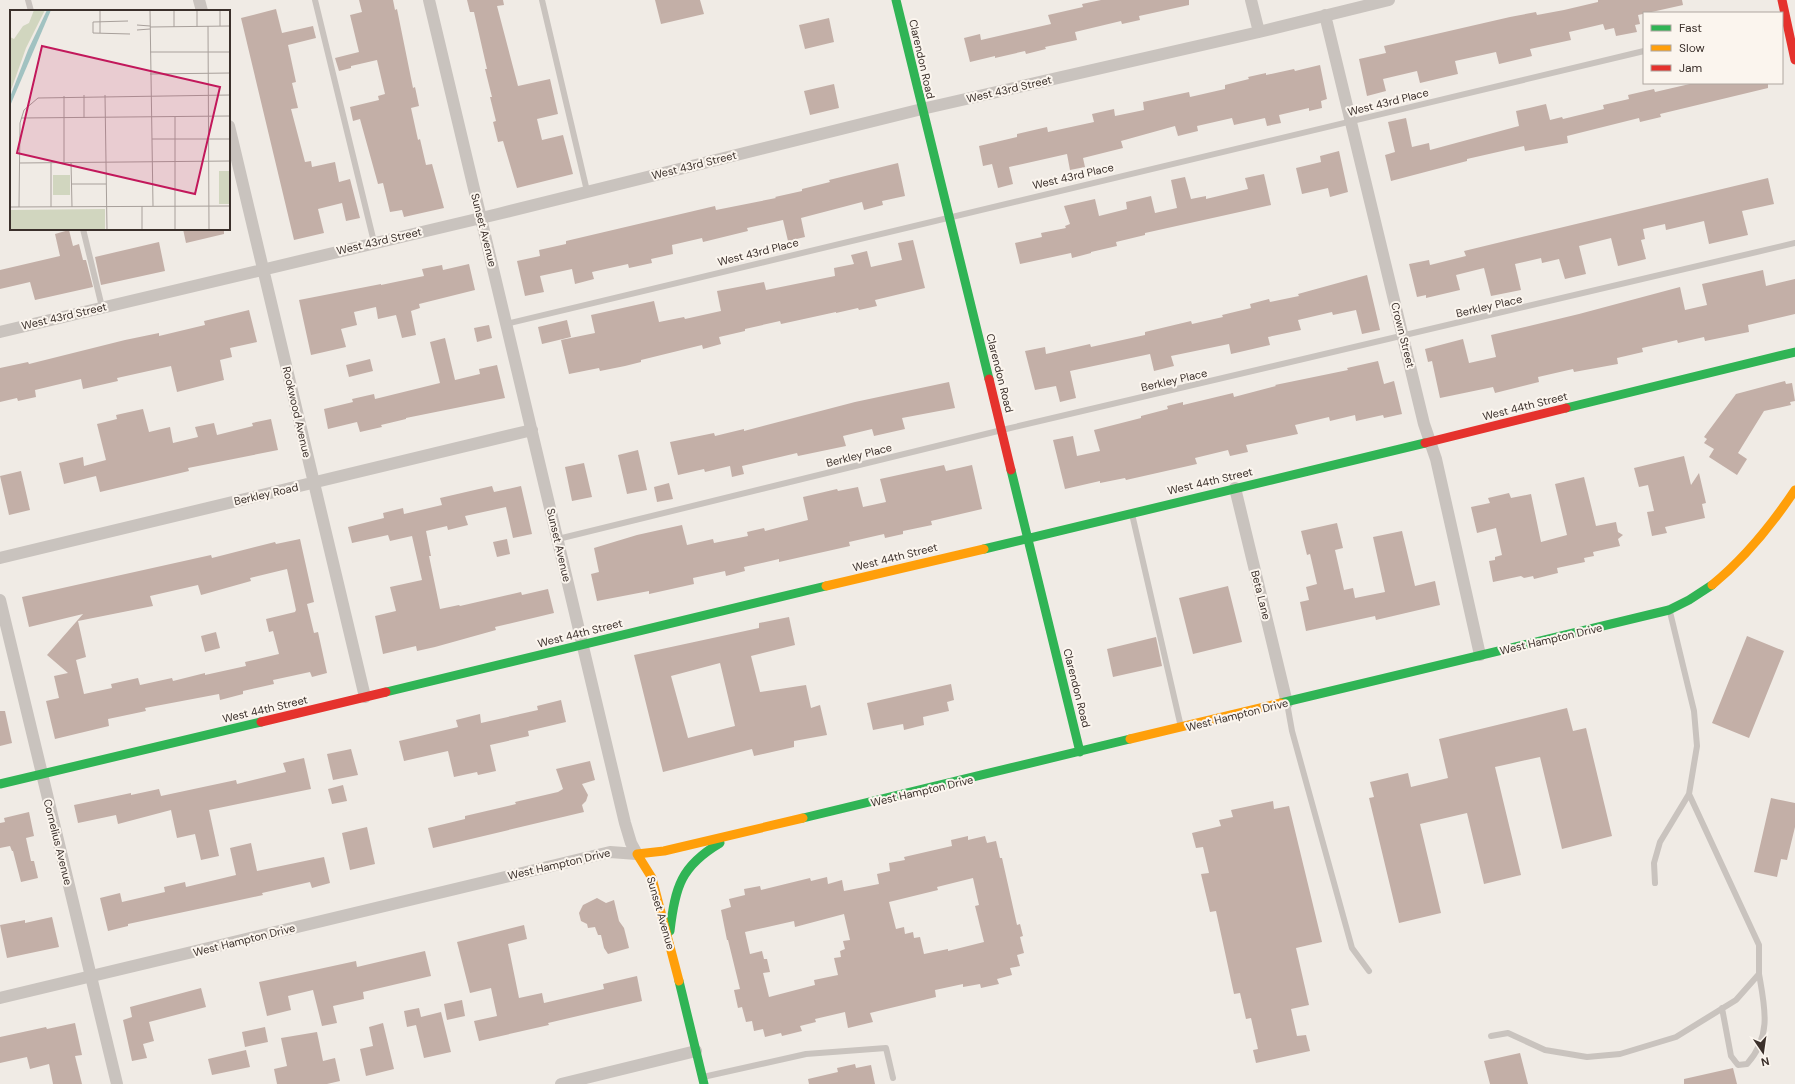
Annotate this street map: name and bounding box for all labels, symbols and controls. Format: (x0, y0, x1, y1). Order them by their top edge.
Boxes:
inset map (10, 10, 230, 230)
legend (1643, 12, 1783, 84)
street label: Clarendon Road (906, 18, 938, 100)
text: Fast (1679, 20, 1702, 36)
text: Slow (1679, 40, 1705, 56)
text: Jam (1679, 60, 1702, 76)
street label: West 43rd Street (965, 72, 1053, 106)
street label: West 43rd Place (1346, 85, 1430, 119)
street label: West 43rd Street (650, 148, 738, 182)
street label: West 43rd Place (1031, 160, 1115, 192)
street label: Sunset Avenue (468, 192, 500, 268)
street label: West 43rd Street (335, 224, 423, 258)
street label: West 43rd Place (716, 235, 800, 269)
street label: Berkley Place (1455, 292, 1523, 320)
street label: West 43rd Street (20, 299, 108, 333)
street label: Crown Street (1388, 301, 1418, 369)
street label: Clarendon Road (983, 332, 1017, 414)
street label: Rookwood Avenue (280, 365, 314, 459)
street label: Berkley Place (1140, 366, 1208, 394)
street label: West 44th Street (1481, 389, 1569, 423)
street label: Berkley Place (825, 440, 893, 470)
street label: West 44th Street (1166, 464, 1254, 498)
street label: Berkley Road (232, 480, 300, 508)
street label: Sunset Avenue (544, 507, 574, 583)
street label: West 44th Street (851, 540, 939, 574)
street label: Beta Lane (1248, 569, 1274, 621)
street label: West 44th Street (536, 616, 624, 650)
street label: West Hampton Drive (1498, 620, 1604, 658)
street label: Clarendon Road (1060, 647, 1094, 729)
street label: West 44th Street (221, 692, 309, 726)
street label: West Hampton Drive (1184, 696, 1290, 734)
street label: West Hampton Drive (869, 772, 975, 810)
street label: Cornelius Avenue (41, 797, 75, 887)
street label: West Hampton Drive (506, 845, 612, 883)
street label: Sunset Avenue (644, 875, 678, 951)
street label: West Hampton Drive (191, 921, 297, 959)
north arrow (1743, 1032, 1783, 1072)
text: N (1760, 1054, 1771, 1069)

